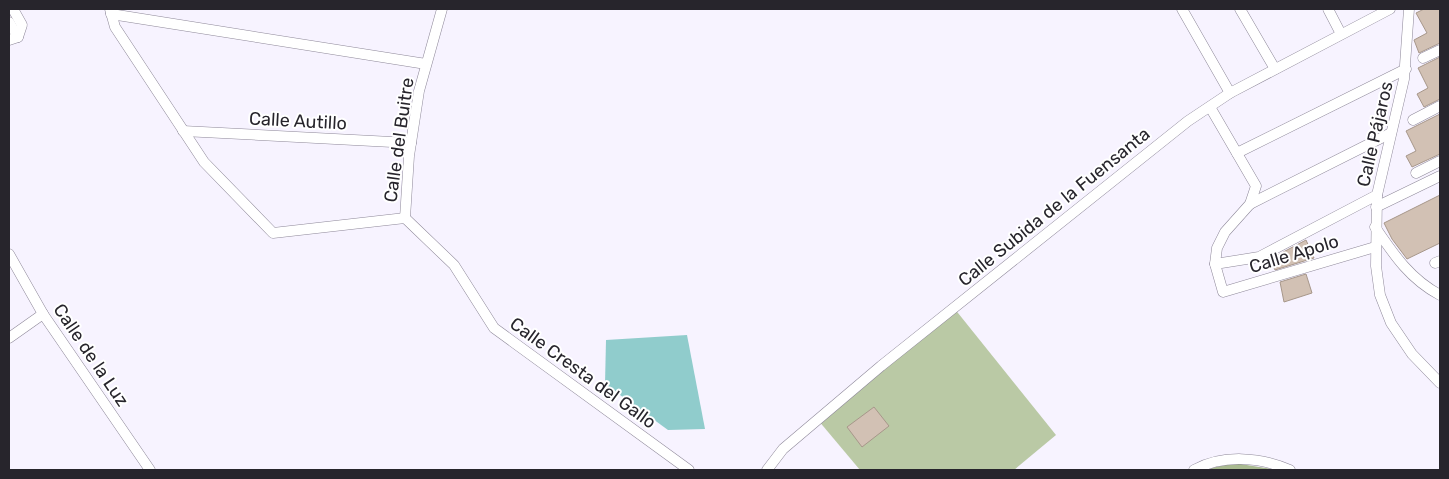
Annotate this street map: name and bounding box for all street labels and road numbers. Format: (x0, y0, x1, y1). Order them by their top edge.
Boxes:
street label: Calle del Buitre (379, 76, 419, 204)
street label: Calle Pájaros (1352, 79, 1398, 189)
street label: Calle Autillo (249, 107, 347, 135)
street label: Calle Subida de la Fuensanta (954, 123, 1154, 291)
street label: Calle Apolo (1247, 230, 1341, 278)
street label: Calle de la Luz (49, 300, 133, 410)
street label: Calle Cresta del Gallo (506, 313, 660, 433)

